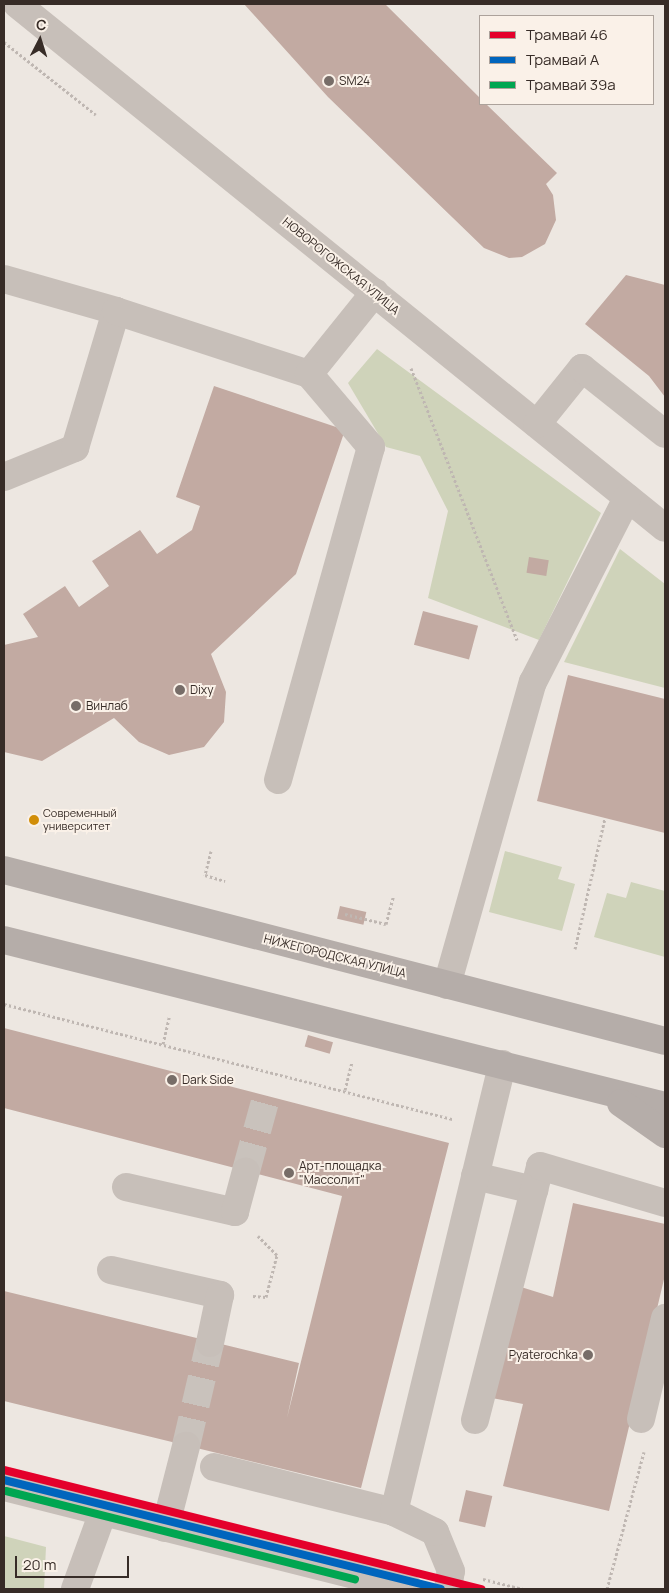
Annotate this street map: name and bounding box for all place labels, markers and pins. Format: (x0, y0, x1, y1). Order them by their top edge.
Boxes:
place label: SM24 (339, 74, 370, 88)
marker: SM24 (323, 75, 335, 87)
place label: Dixy (190, 683, 214, 697)
marker: Dixy (174, 684, 186, 696)
place label: Винлаб (86, 699, 128, 713)
marker: Винлаб (70, 700, 82, 712)
place label: Современный университет (43, 807, 117, 833)
marker: Современный университет (29, 815, 39, 825)
place label: Dark Side (182, 1073, 234, 1087)
marker: Dark Side (166, 1074, 178, 1086)
place label: Арт-площадка "Массолит" (299, 1159, 381, 1187)
marker: Арт-площадка "Массолит" (283, 1167, 295, 1179)
place label: Pyaterochka (509, 1348, 578, 1362)
marker: Pyaterochka (582, 1349, 594, 1361)

